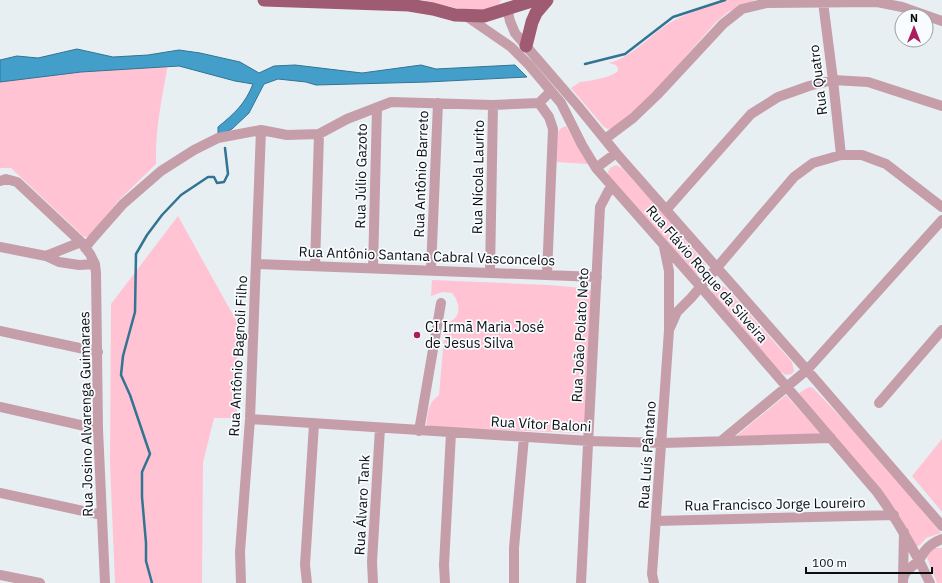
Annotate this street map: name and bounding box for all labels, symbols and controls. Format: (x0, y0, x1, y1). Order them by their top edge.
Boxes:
north arrow (894, 8, 934, 48)
text: N (910, 11, 918, 25)
street label: Rua Quatro (805, 44, 831, 116)
street label: Rua Antônio Barreto (410, 110, 432, 238)
street label: Rua Nícola Laurito (468, 120, 488, 234)
street label: Rua Júlio Gazoto (351, 123, 371, 229)
street label: Rua Flávio Roque da Silveira (642, 201, 772, 347)
street label: Rua Antônio Santana Cabral Vasconcelos (298, 243, 556, 269)
street label: Rua João Polato Neto (567, 267, 593, 403)
street label: Rua Antônio Bagnoli Filho (225, 275, 251, 437)
street label: Rua Josino Alvarenga Guimaraes (75, 311, 97, 517)
place label: CI Irmã Maria José de Jesus Silva (425, 318, 544, 352)
marker: CI Irmã Maria José de Jesus Silva (412, 330, 422, 340)
street label: Rua Luís Pântano (634, 400, 660, 510)
street label: Rua Vítor Baloni (490, 412, 592, 436)
street label: Rua Álvaro Tank (349, 454, 374, 556)
street label: Rua Francisco Jorge Loureiro (684, 493, 866, 515)
scale bar (806, 549, 932, 575)
text: 100 m (812, 555, 847, 570)

